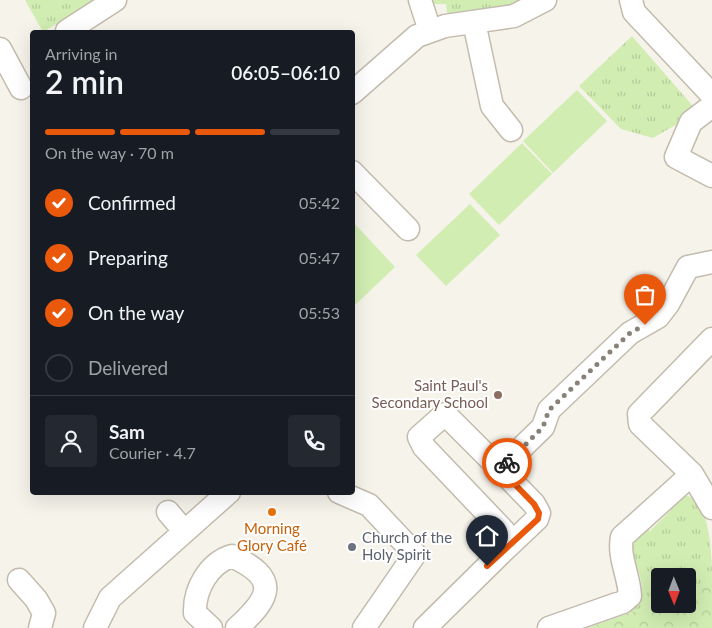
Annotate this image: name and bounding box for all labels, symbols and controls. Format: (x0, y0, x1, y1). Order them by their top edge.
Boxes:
text: Arriving in (45, 44, 118, 63)
text: 06:05–06:10 (231, 61, 340, 84)
text: 2 min (45, 62, 124, 101)
text: On the way · 70 m (45, 143, 174, 162)
icon: check (45, 189, 73, 217)
text: Confirmed (88, 191, 176, 214)
text: 05:42 (299, 193, 340, 212)
icon: check (45, 244, 73, 272)
text: Preparing (88, 246, 168, 269)
text: 05:47 (299, 248, 340, 267)
pin (624, 274, 666, 325)
icon: bag (631, 281, 659, 309)
icon: check (45, 299, 73, 327)
text: On the way (88, 301, 184, 324)
text: 05:53 (299, 303, 340, 322)
text: Delivered (88, 356, 168, 379)
place label: Saint Paul's Secondary School (371, 376, 488, 411)
marker: Saint Paul's Secondary School (492, 389, 504, 401)
button: person (45, 415, 97, 467)
button: phone (288, 415, 340, 467)
text: Sam (109, 420, 145, 443)
courier (482, 438, 532, 488)
text: Courier · 4.7 (109, 443, 196, 462)
icon: bike (493, 449, 521, 477)
marker: Morning Glory Café (266, 506, 278, 518)
pin (466, 515, 508, 566)
place label: Morning Glory Café (237, 519, 307, 554)
icon: home (473, 522, 501, 550)
place label: Church of the Holy Spirit (362, 528, 452, 563)
marker: Church of the Holy Spirit (346, 541, 358, 553)
north arrow (651, 568, 696, 612)
map controls (651, 568, 696, 613)

